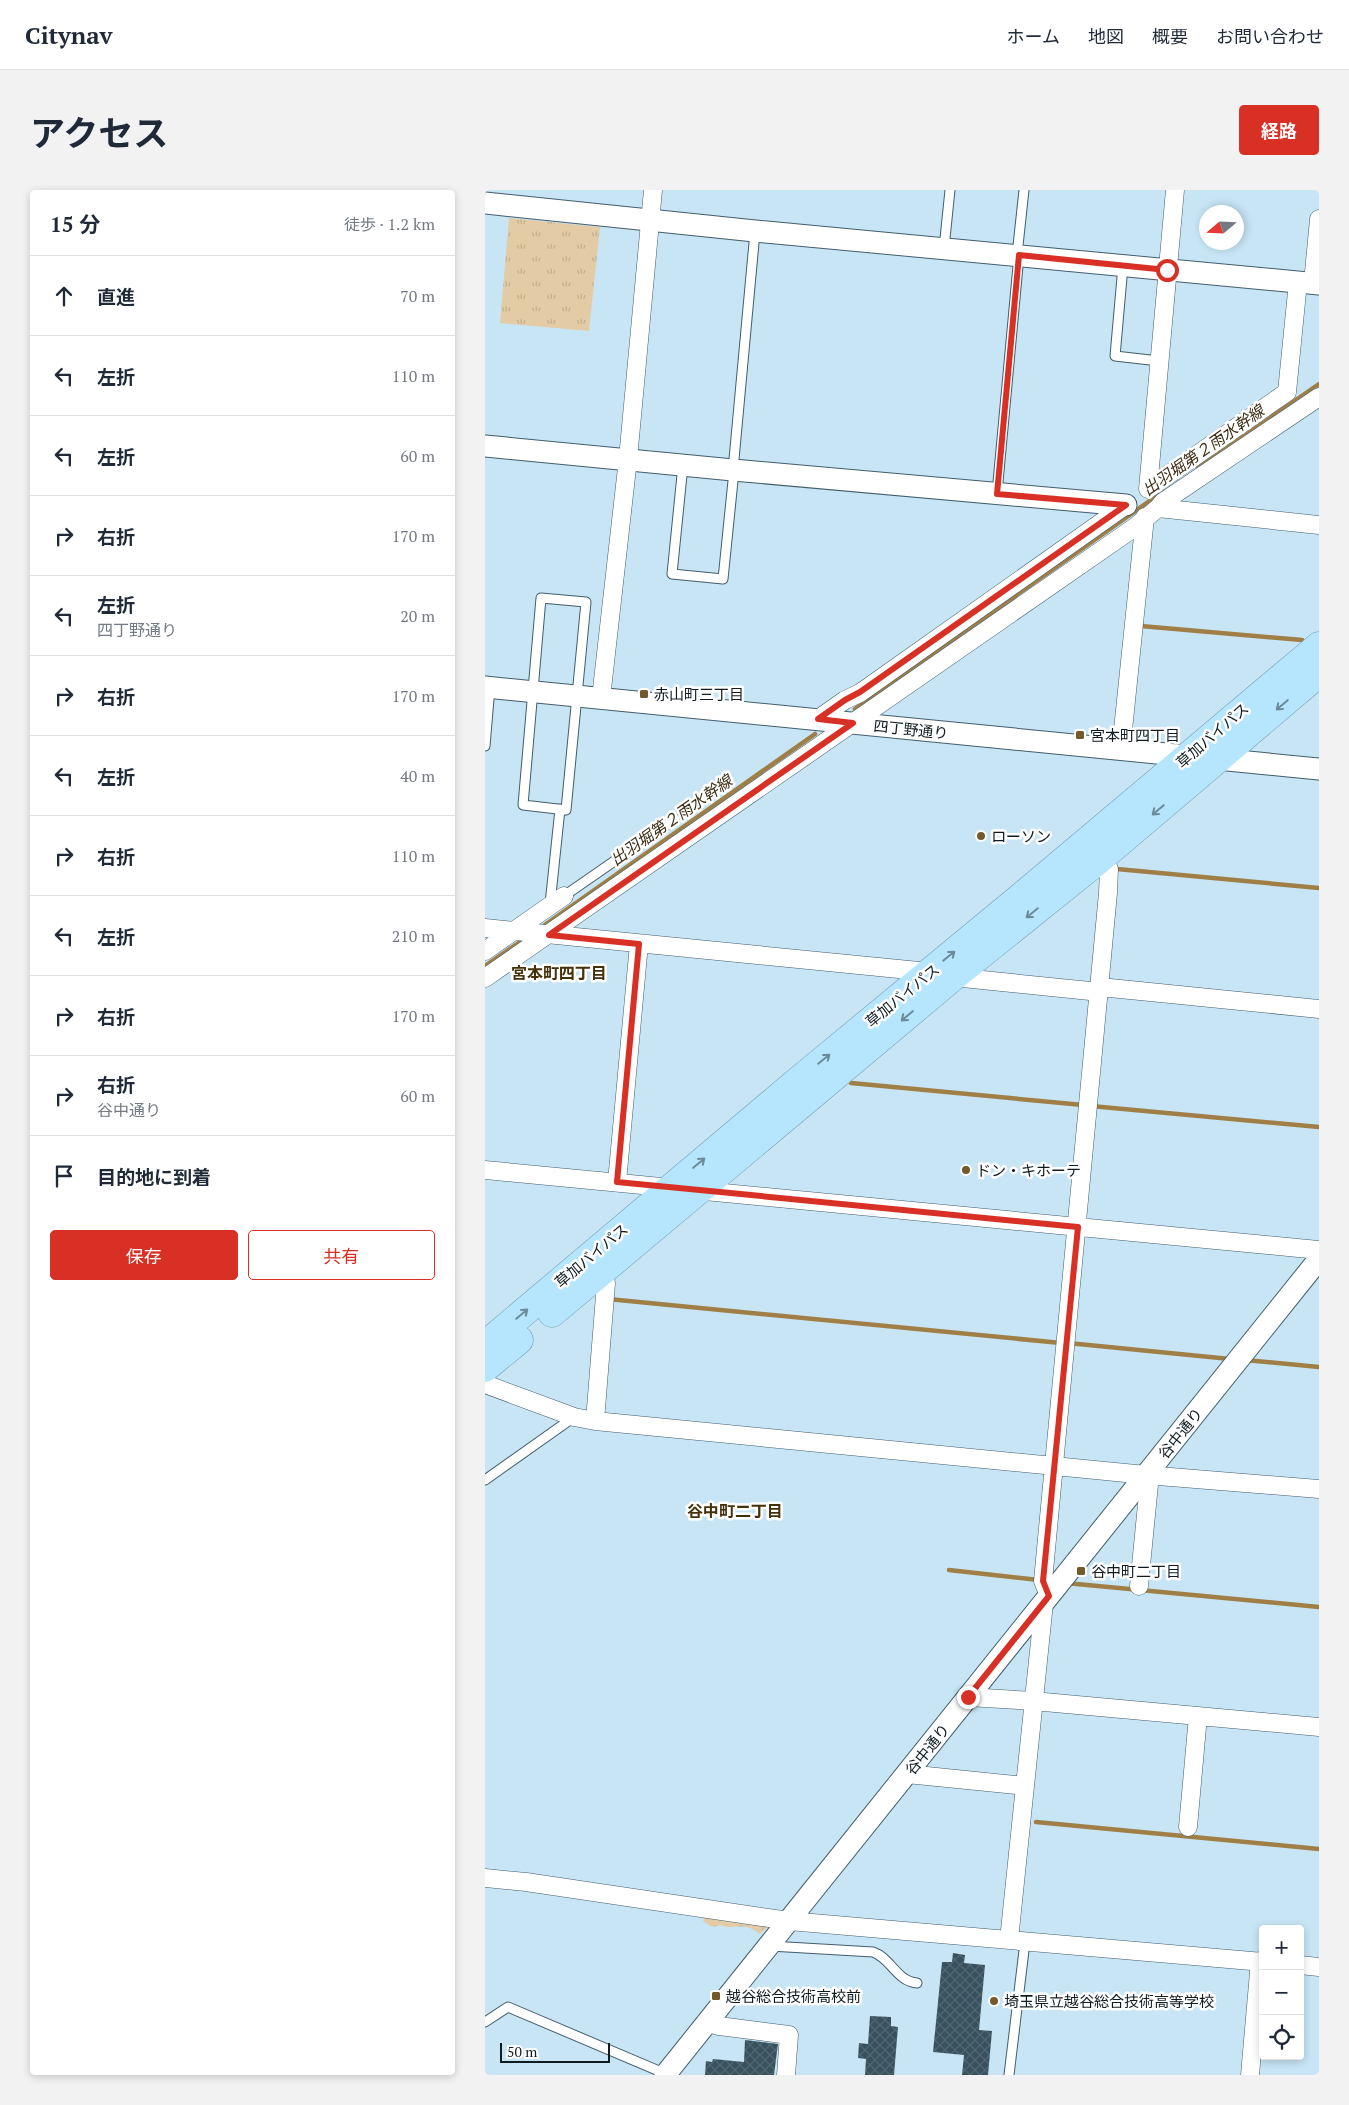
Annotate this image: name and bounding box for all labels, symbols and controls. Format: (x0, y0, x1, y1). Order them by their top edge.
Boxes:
text: Citynav (25, 19, 112, 51)
text: ホーム (1007, 24, 1060, 48)
text: 地図 (1088, 24, 1124, 48)
text: 概要 (1152, 24, 1188, 48)
text: お問い合わせ (1216, 24, 1324, 48)
button: 経路 (1239, 105, 1319, 155)
text: アクセス (30, 110, 168, 156)
north arrow (1199, 205, 1244, 250)
text: 15 分 (50, 210, 100, 238)
text: 徒歩 · 1.2 km (344, 213, 435, 235)
route start (1156, 259, 1179, 282)
icon: ahead (50, 282, 78, 310)
text: 直進 (97, 284, 135, 309)
text: 70 m (400, 285, 435, 307)
icon: left (50, 362, 78, 390)
text: 左折 (97, 364, 135, 389)
text: 110 m (392, 365, 435, 387)
water label: 出羽堀第２雨水幹線 (1138, 399, 1270, 500)
icon: left (50, 442, 78, 470)
text: 左折 (97, 444, 135, 469)
text: 60 m (400, 445, 435, 467)
icon: right (50, 522, 78, 550)
text: 右折 (97, 524, 135, 549)
text: 170 m (392, 525, 435, 547)
text: 左折 (97, 592, 135, 617)
icon: left (50, 602, 78, 630)
text: 20 m (400, 605, 435, 627)
text: 四丁野通り (97, 619, 177, 641)
icon: right (50, 682, 78, 710)
text: 右折 (97, 684, 135, 709)
place label: 赤山町三丁目 (654, 684, 744, 704)
text: 170 m (392, 685, 435, 707)
marker: 赤山町三丁目 (638, 688, 650, 700)
street label: 草加バイパス (1172, 698, 1252, 772)
one-way arrow (1276, 699, 1289, 710)
street label: 四丁野通り (873, 715, 949, 743)
place label: 宮本町四丁目 (1090, 725, 1180, 745)
marker: 宮本町四丁目 (1074, 729, 1086, 741)
icon: left (50, 762, 78, 790)
text: 左折 (97, 764, 135, 789)
text: 40 m (400, 765, 435, 787)
water label: 出羽堀第２雨水幹線 (606, 769, 738, 870)
one-way arrow (1152, 804, 1165, 815)
place label: ローソン (991, 826, 1051, 846)
marker: ローソン (975, 830, 987, 842)
icon: right (50, 842, 78, 870)
text: 右折 (97, 844, 135, 869)
text: 110 m (392, 845, 435, 867)
one-way arrow (1026, 908, 1039, 919)
icon: left (50, 922, 78, 950)
text: 左折 (97, 924, 135, 949)
text: 210 m (392, 925, 435, 947)
one-way arrow (943, 950, 956, 961)
street label: 草加バイパス (861, 959, 943, 1031)
district label: 宮本町四丁目 (511, 962, 607, 984)
icon: right (50, 1002, 78, 1030)
text: 右折 (97, 1004, 135, 1029)
text: 170 m (392, 1005, 435, 1027)
one-way arrow (900, 1010, 913, 1022)
one-way arrow (817, 1053, 830, 1064)
text: 右折 (97, 1072, 135, 1097)
icon: right (50, 1082, 78, 1110)
text: 60 m (400, 1085, 435, 1107)
text: 谷中通り (97, 1099, 161, 1121)
one-way arrow (693, 1158, 706, 1169)
place label: ドン・キホーテ (976, 1160, 1081, 1180)
icon: arrive (50, 1162, 78, 1190)
text: 目的地に到着 (97, 1164, 211, 1189)
marker: ドン・キホーテ (960, 1164, 972, 1176)
street label: 草加バイパス (550, 1219, 632, 1291)
button: 保存 (50, 1230, 238, 1280)
button: 共有 (248, 1230, 435, 1280)
one-way arrow (515, 1308, 528, 1319)
street label: 谷中通り (1153, 1403, 1207, 1463)
district label: 谷中町二丁目 (687, 1500, 783, 1522)
place label: 谷中町二丁目 (1091, 1561, 1181, 1581)
marker: 谷中町二丁目 (1075, 1565, 1087, 1577)
route end (957, 1686, 980, 1709)
street label: 谷中通り (900, 1719, 954, 1779)
map controls (1259, 1925, 1304, 2060)
button: + (1259, 1925, 1304, 1970)
button: − (1259, 1970, 1304, 2015)
place label: 越谷総合技術高校前 (725, 1986, 861, 2006)
marker: 越谷総合技術高校前 (710, 1990, 722, 2002)
place label: 埼玉県立越谷総合技術高等学校 (1004, 1991, 1214, 2011)
marker: 埼玉県立越谷総合技術高等学校 (988, 1995, 1000, 2007)
button: locate (1259, 2015, 1304, 2060)
scale bar (500, 2040, 610, 2063)
text: 50 m (507, 2042, 537, 2061)

